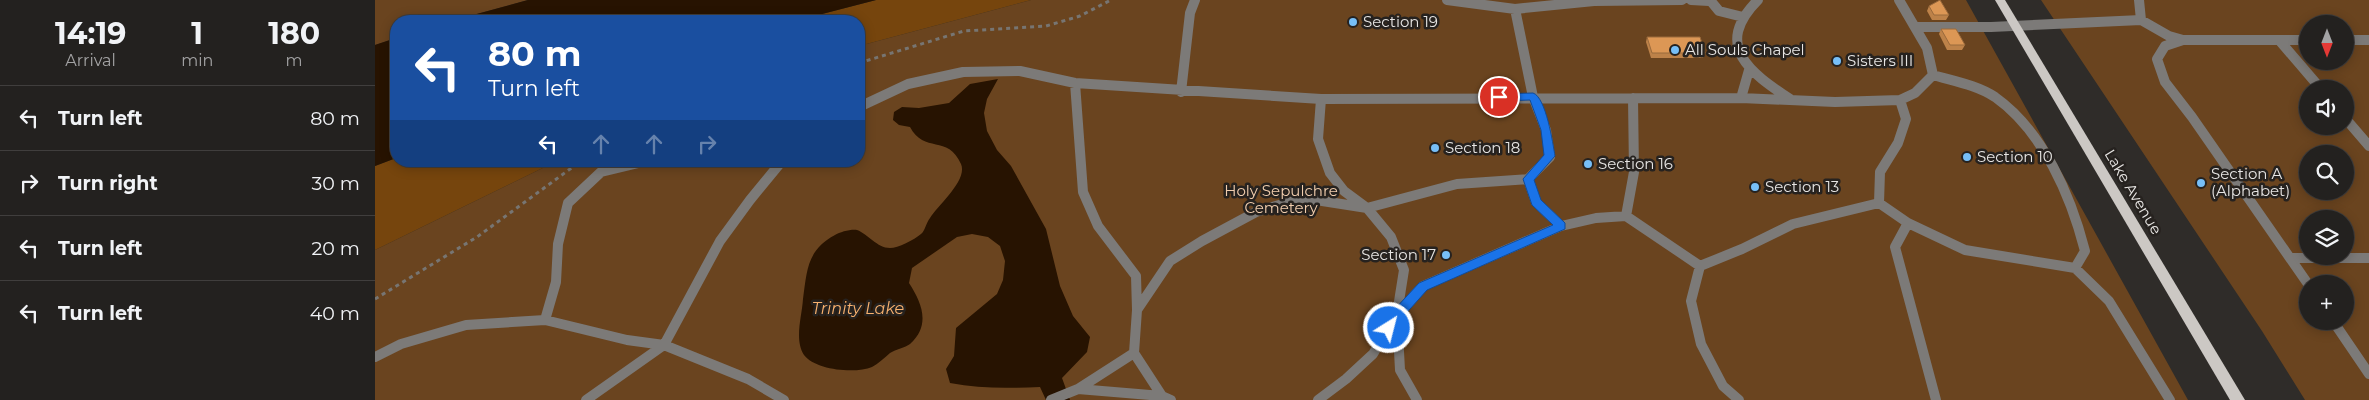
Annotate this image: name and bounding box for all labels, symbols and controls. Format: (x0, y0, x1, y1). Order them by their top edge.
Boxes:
place label: Section 19 (1363, 12, 1438, 31)
text: 14:19 (55, 15, 126, 52)
text: 1 (191, 15, 203, 52)
text: 180 (268, 15, 320, 52)
north arrow (2299, 15, 2354, 70)
map controls (2299, 15, 2354, 330)
marker: Section 19 (1347, 16, 1359, 28)
text: 80 m (488, 32, 582, 75)
icon: left (405, 35, 470, 100)
place label: All Souls Chapel (1685, 40, 1805, 59)
marker: All Souls Chapel (1669, 44, 1681, 56)
text: Arrival (65, 51, 116, 70)
text: min (181, 51, 213, 70)
text: m (286, 51, 303, 70)
place label: Sisters III (1847, 51, 1913, 70)
marker: Sisters III (1831, 55, 1843, 67)
text: Turn left (488, 75, 580, 102)
pin (1478, 76, 1520, 118)
button: sound (2299, 80, 2354, 135)
icon: arrive (1485, 83, 1513, 111)
icon: left (15, 104, 43, 132)
text: Turn left (58, 107, 143, 130)
text: 80 m (310, 107, 360, 130)
icon: left (534, 130, 562, 158)
icon: ahead (587, 130, 615, 158)
icon: ahead (640, 130, 668, 158)
icon: right (693, 130, 721, 158)
place label: Section 18 (1445, 138, 1520, 157)
marker: Section 18 (1429, 142, 1441, 154)
button: search (2299, 145, 2354, 200)
street label: Lake Avenue (2101, 146, 2166, 238)
place label: Section 10 (1977, 147, 2053, 166)
marker: Section 10 (1961, 151, 1973, 163)
place label: Section 16 (1598, 154, 1673, 173)
marker: Section 16 (1582, 158, 1594, 170)
place label: Section A (Alphabet) (2211, 164, 2290, 200)
icon: right (15, 169, 43, 197)
text: Turn right (58, 172, 158, 195)
text: 30 m (312, 172, 360, 195)
place label: Section 13 (1765, 177, 1839, 196)
marker: Section A (Alphabet) (2195, 177, 2207, 189)
park label: Holy Sepulchre Cemetery (1224, 181, 1338, 217)
marker: Section 13 (1749, 181, 1761, 193)
button: layers (2299, 210, 2354, 265)
icon: left (15, 234, 43, 262)
text: Turn left (58, 237, 143, 260)
text: 20 m (312, 237, 360, 260)
place label: Section 17 (1361, 245, 1436, 264)
marker: Section 17 (1440, 249, 1452, 261)
button: + (2299, 275, 2354, 330)
icon: left (15, 299, 43, 327)
water label: Trinity Lake (812, 299, 904, 318)
position arrow (1362, 301, 1414, 353)
text: Turn left (58, 302, 143, 325)
text: 40 m (310, 302, 360, 325)

